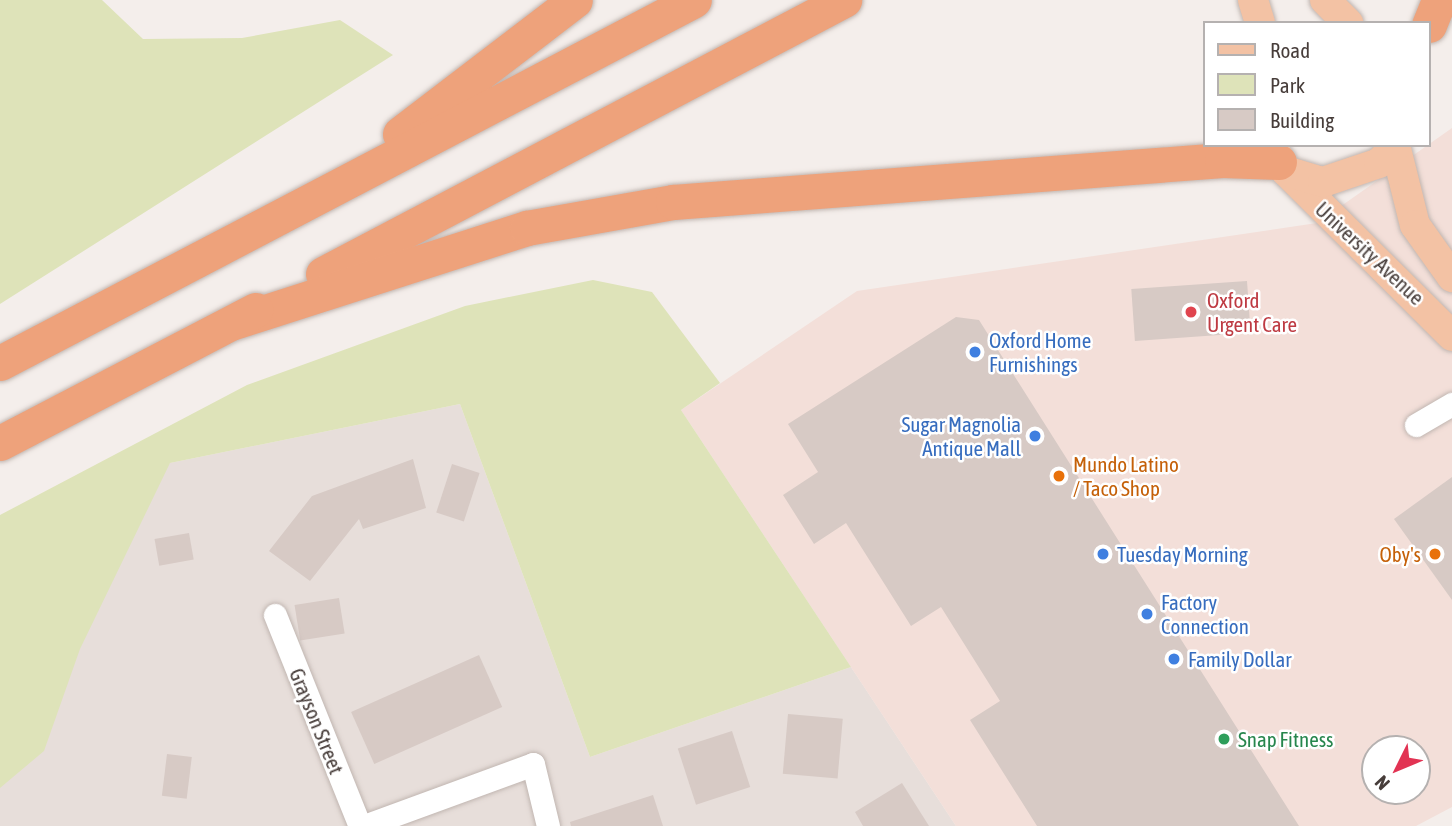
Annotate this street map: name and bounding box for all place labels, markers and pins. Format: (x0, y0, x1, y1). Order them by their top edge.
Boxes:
place label: Oxford Urgent Care (1207, 287, 1297, 337)
marker: Oxford Urgent Care (1181, 302, 1201, 322)
place label: Oxford Home Furnishings (989, 327, 1091, 377)
marker: Oxford Home Furnishings (967, 344, 983, 360)
place label: Sugar Magnolia Antique Mall (902, 411, 1021, 461)
marker: Sugar Magnolia Antique Mall (1027, 428, 1043, 444)
place label: Mundo Latino / Taco Shop (1073, 451, 1179, 501)
marker: Mundo Latino / Taco Shop (1051, 468, 1067, 484)
place label: Tuesday Morning (1117, 541, 1248, 567)
place label: Oby's (1379, 541, 1421, 567)
marker: Tuesday Morning (1095, 546, 1111, 562)
marker: Oby's (1427, 546, 1443, 562)
place label: Factory Connection (1161, 589, 1249, 639)
marker: Factory Connection (1139, 606, 1155, 622)
place label: Family Dollar (1188, 646, 1291, 672)
marker: Family Dollar (1166, 651, 1182, 667)
place label: Snap Fitness (1238, 726, 1333, 752)
marker: Snap Fitness (1216, 731, 1232, 747)

